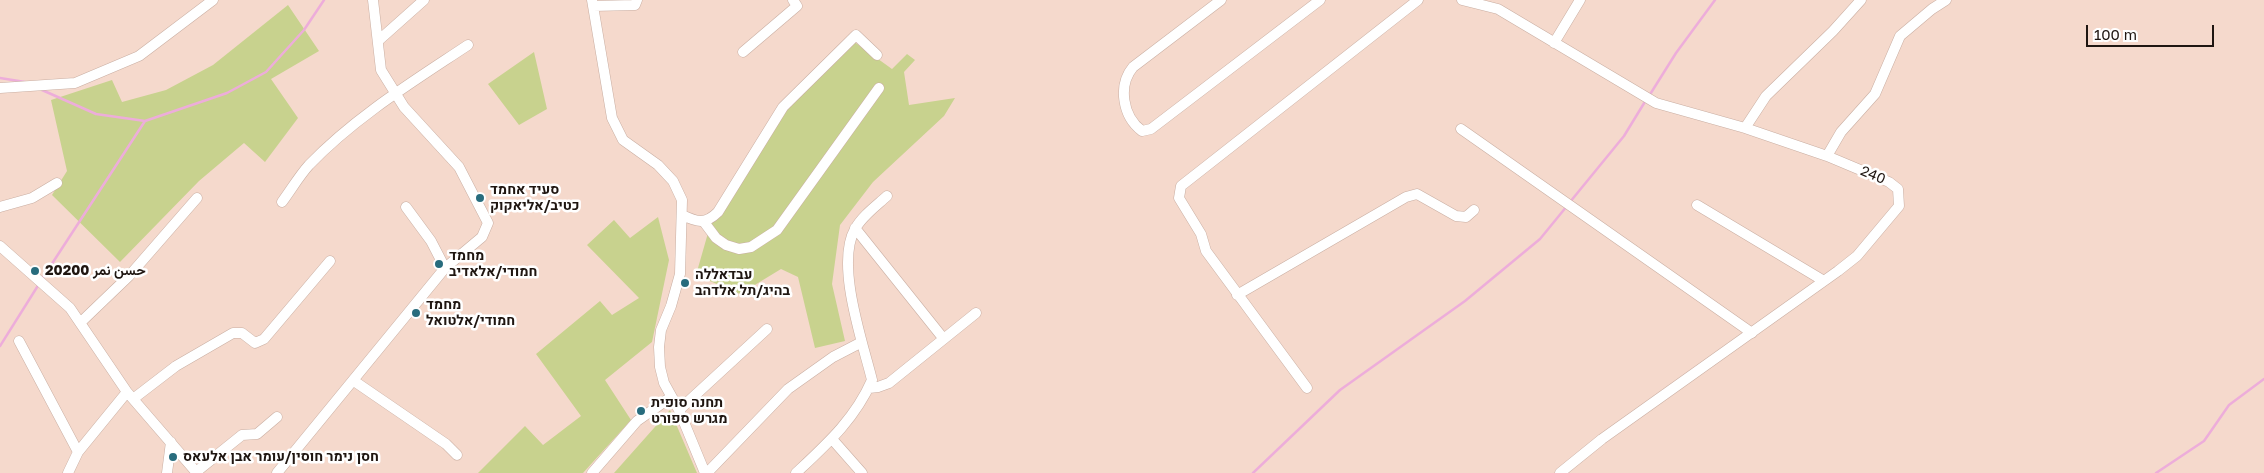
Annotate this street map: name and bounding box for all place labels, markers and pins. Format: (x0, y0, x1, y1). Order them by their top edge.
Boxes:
place label: סעיד אחמד כטיב/אליאקוק (490, 182, 579, 214)
marker: סעיד אחמד כטיב/אליאקוק (474, 192, 486, 204)
place label: מחמד חמודי/אלאדיב (449, 248, 537, 280)
marker: מחמד חמודי/אלאדיב (433, 258, 445, 270)
place label: حسن نمر 20200 (45, 263, 146, 279)
marker: حسن نمر 20200 (29, 265, 41, 277)
place label: עבדאללה בהיג/תל אלדהב (695, 267, 790, 300)
marker: עבדאללה בהיג/תל אלדהב (679, 277, 691, 289)
place label: מחמד חמודי/אלטואל (426, 297, 515, 330)
marker: מחמד חמודי/אלטואל (410, 307, 422, 319)
place label: תחנה סופית מגרש ספורט (651, 395, 728, 428)
marker: תחנה סופית מגרש ספורט (635, 405, 647, 417)
place label: חסן נימר חוסין/עומר אבן אלעאס (183, 449, 379, 465)
marker: חסן נימר חוסין/עומר אבן אלעאס (167, 451, 179, 463)

